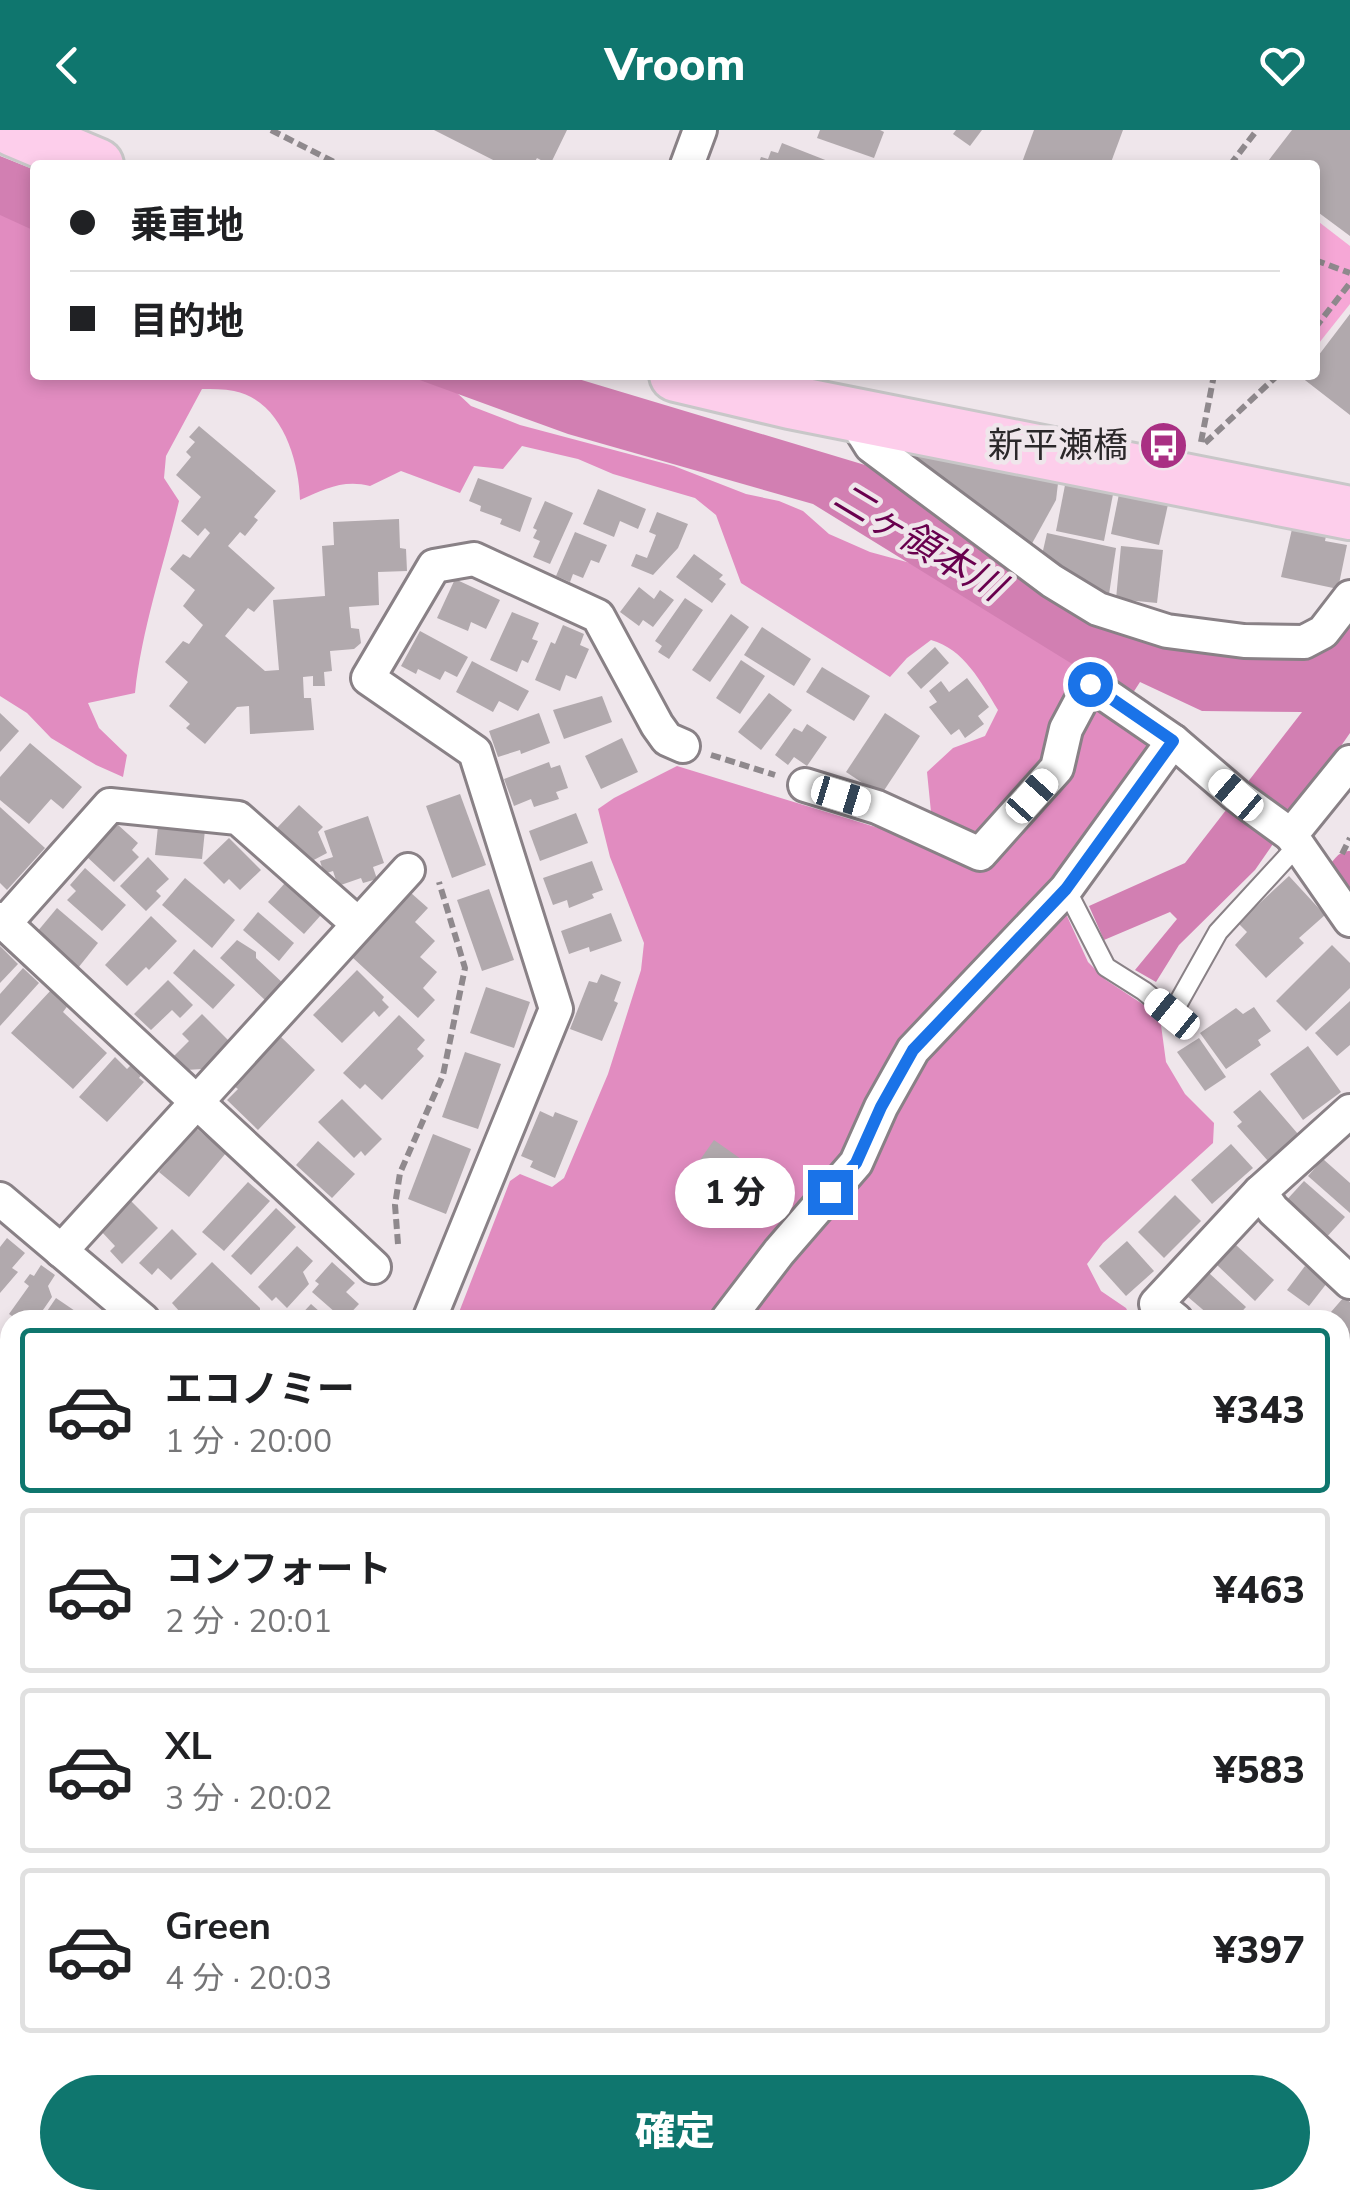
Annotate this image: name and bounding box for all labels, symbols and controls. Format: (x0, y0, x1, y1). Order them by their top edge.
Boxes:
text: Vroom (604, 35, 746, 96)
icon: back (40, 38, 95, 93)
icon: heart (1255, 38, 1310, 93)
text: 乗車地 (130, 200, 244, 251)
text: 目的地 (130, 296, 244, 347)
bus stop icon: 新平瀬橋 (1137, 419, 1189, 471)
place label: 新平瀬橋 (988, 422, 1128, 469)
water label: 二ヶ領本川 (824, 471, 1017, 615)
route start (1068, 662, 1113, 707)
car (1001, 764, 1063, 828)
car (1204, 764, 1268, 826)
car (808, 773, 874, 819)
car (1139, 983, 1205, 1045)
callout: 1 分 (675, 1157, 795, 1227)
route end (808, 1170, 853, 1215)
text: 1 分 (705, 1171, 765, 1214)
text: エコノミー (165, 1364, 355, 1415)
icon: car (45, 1366, 135, 1456)
text: ¥343 (1214, 1385, 1305, 1436)
text: 1 分 · 20:00 (165, 1420, 332, 1463)
text: コンフォート (165, 1544, 392, 1595)
icon: car (45, 1546, 135, 1636)
text: ¥463 (1214, 1565, 1305, 1616)
text: 2 分 · 20:01 (165, 1600, 332, 1643)
text: XL (165, 1721, 212, 1772)
icon: car (45, 1726, 135, 1816)
text: ¥583 (1214, 1745, 1305, 1796)
text: 3 分 · 20:02 (165, 1777, 332, 1820)
text: Green (165, 1901, 271, 1952)
icon: car (45, 1906, 135, 1996)
text: ¥397 (1214, 1925, 1305, 1976)
text: 4 分 · 20:03 (165, 1957, 332, 2000)
button: 確定 (40, 2075, 1310, 2190)

